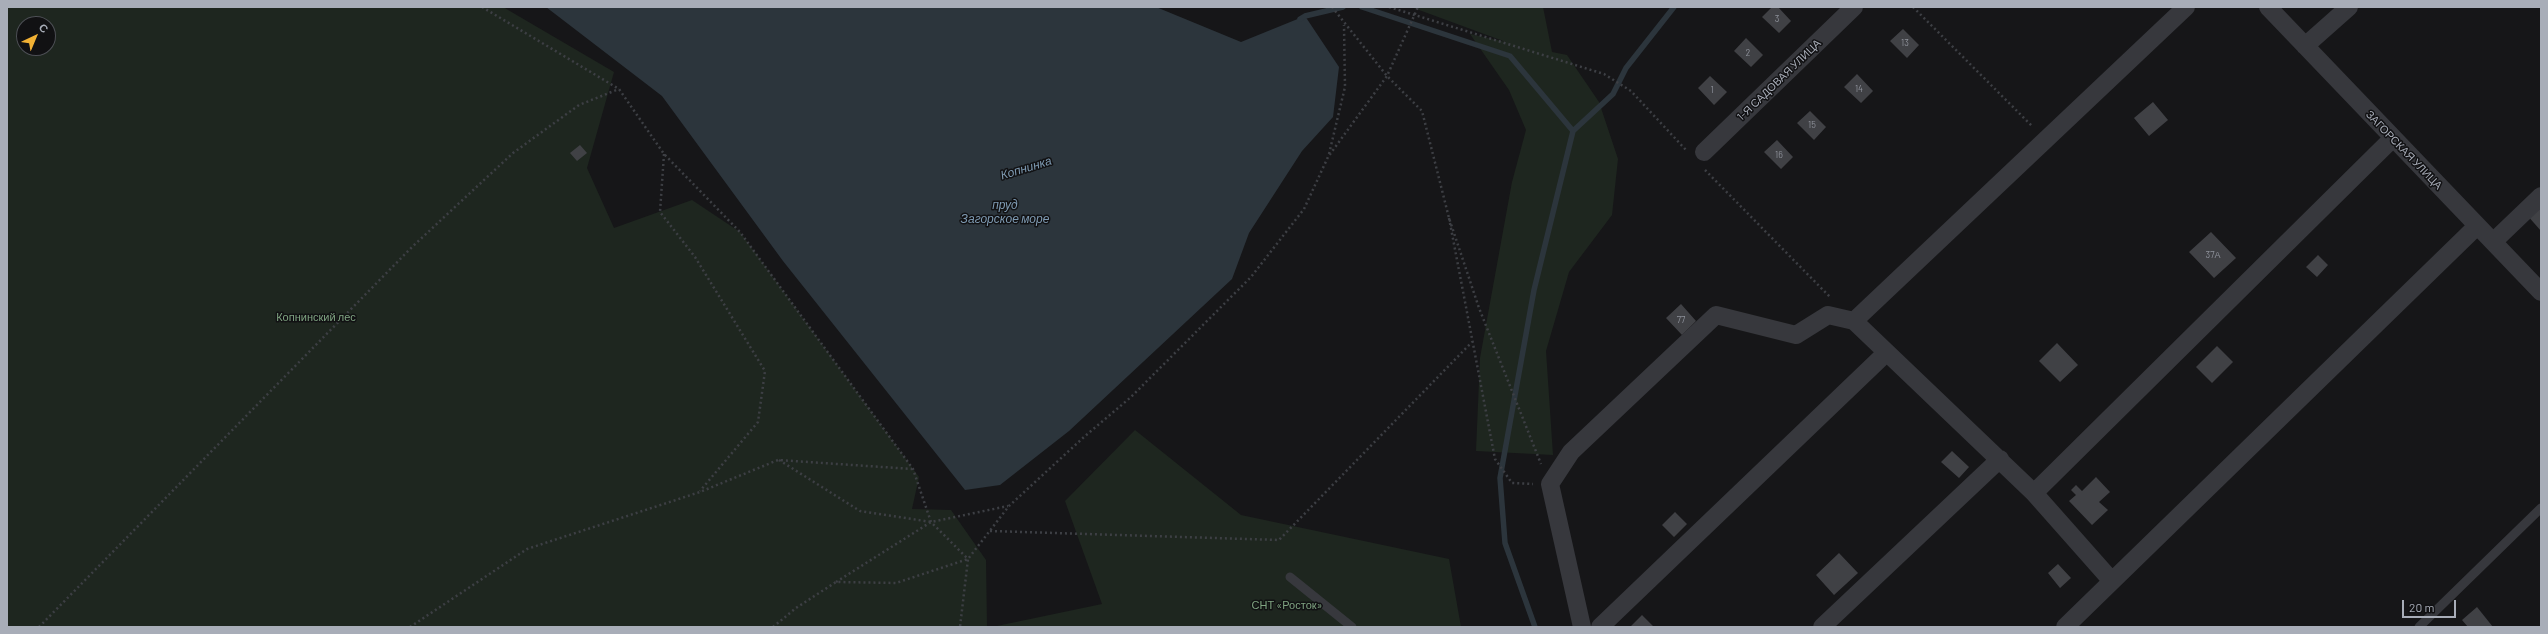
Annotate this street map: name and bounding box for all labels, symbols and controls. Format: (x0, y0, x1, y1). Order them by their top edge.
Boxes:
house number: 3 (1775, 14, 1779, 24)
north arrow (16, 16, 56, 56)
text: С (37, 20, 51, 35)
street label: 1-Я САДОВАЯ УЛИЦА (1734, 37, 1824, 123)
house number: 13 (1901, 38, 1909, 48)
house number: 2 (1746, 48, 1750, 58)
house number: 14 (1855, 84, 1863, 94)
house number: 1 (1710, 85, 1714, 95)
street label: ЗАГОРСКАЯ УЛИЦА (2363, 108, 2445, 192)
house number: 15 (1808, 120, 1816, 130)
house number: 16 (1775, 150, 1783, 160)
water label: Копнинка (999, 153, 1053, 183)
water label: пруд Загорское море (961, 198, 1049, 226)
house number: 37А (2206, 250, 2220, 260)
park label: Копнинский лес (276, 310, 356, 324)
house number: 77 (1677, 315, 1685, 325)
scale bar (2404, 592, 2458, 618)
park label: СНТ «Росток» (1251, 598, 1323, 612)
text: 20 m (2409, 600, 2435, 614)

